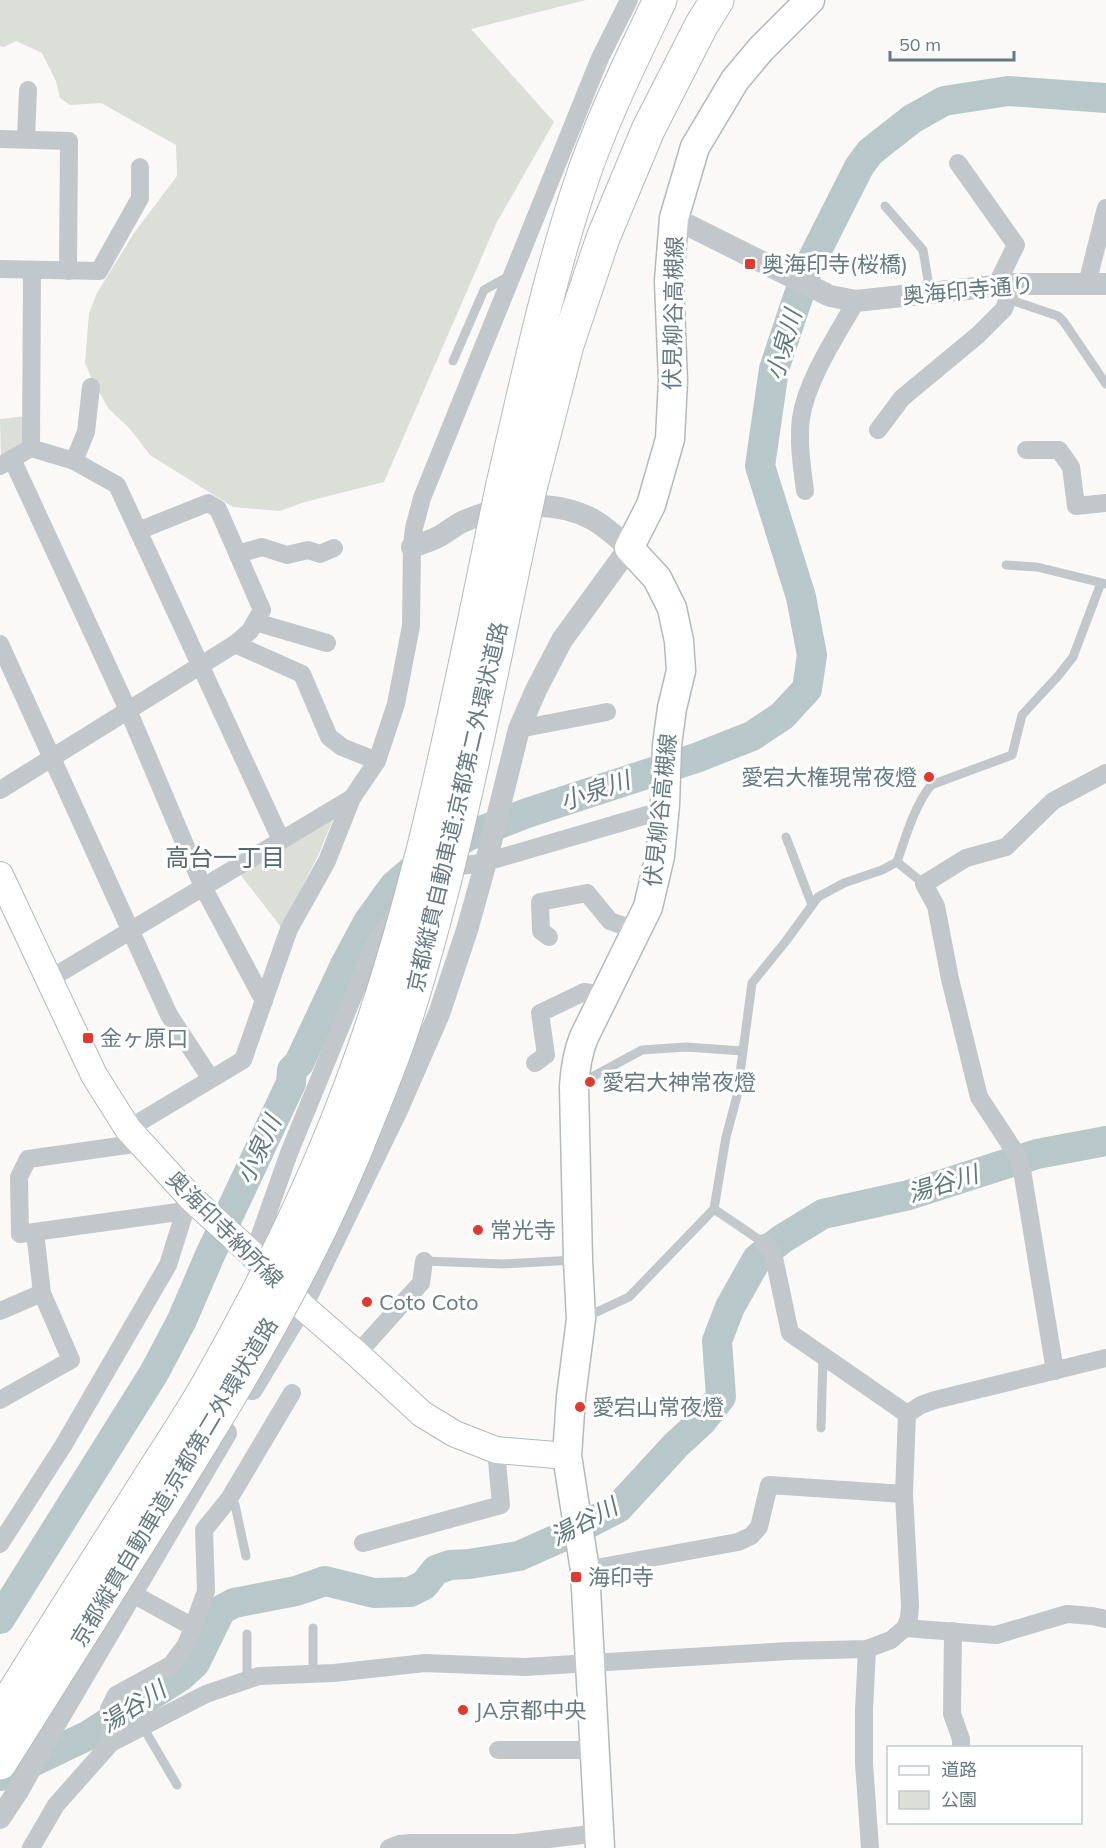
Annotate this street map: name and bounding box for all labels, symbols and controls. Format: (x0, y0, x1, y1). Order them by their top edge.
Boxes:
scale bar (890, 24, 1014, 62)
text: 50 m (899, 33, 941, 56)
street label: 伏見柳谷高槻線 (658, 236, 688, 390)
place label: 奥海印寺(桜橋) (762, 250, 908, 278)
marker: 奥海印寺(桜橋) (743, 257, 757, 271)
street label: 奥海印寺通り (901, 270, 1035, 310)
water label: 小泉川 (759, 303, 808, 383)
street label: 京都縦貫自動車道;京都第二外環状道路 (401, 619, 513, 995)
street label: 伏見柳谷高槻線 (638, 732, 682, 888)
water label: 小泉川 (556, 763, 636, 816)
place label: 愛宕大権現常夜燈 (741, 763, 917, 791)
marker: 愛宕大権現常夜燈 (922, 770, 936, 784)
district label: 高台一丁目 (165, 842, 285, 872)
place label: 金ヶ原口 (100, 1024, 188, 1052)
marker: 金ヶ原口 (81, 1031, 95, 1045)
place label: 愛宕大神常夜燈 (602, 1068, 756, 1096)
marker: 愛宕大神常夜燈 (583, 1075, 597, 1089)
water label: 小泉川 (229, 1108, 288, 1189)
water label: 湯谷川 (904, 1157, 984, 1208)
street label: 奥海印寺納所線 (161, 1165, 289, 1293)
place label: 常光寺 (490, 1216, 556, 1244)
marker: 常光寺 (471, 1223, 485, 1237)
place label: Coto Coto (379, 1288, 479, 1316)
marker: Coto Coto (360, 1295, 374, 1309)
street label: 京都縦貫自動車道;京都第二外環状道路 (64, 1312, 284, 1652)
place label: 愛宕山常夜燈 (592, 1393, 724, 1421)
marker: 愛宕山常夜燈 (573, 1400, 587, 1414)
water label: 湯谷川 (545, 1490, 625, 1551)
place label: 海印寺 (588, 1563, 654, 1591)
marker: 海印寺 (569, 1570, 583, 1584)
water label: 湯谷川 (94, 1672, 173, 1738)
place label: JA京都中央 (475, 1696, 586, 1724)
marker: JA京都中央 (456, 1703, 470, 1717)
legend (887, 1746, 1082, 1824)
text: 道路 (941, 1758, 977, 1781)
text: 公園 (941, 1788, 977, 1811)

